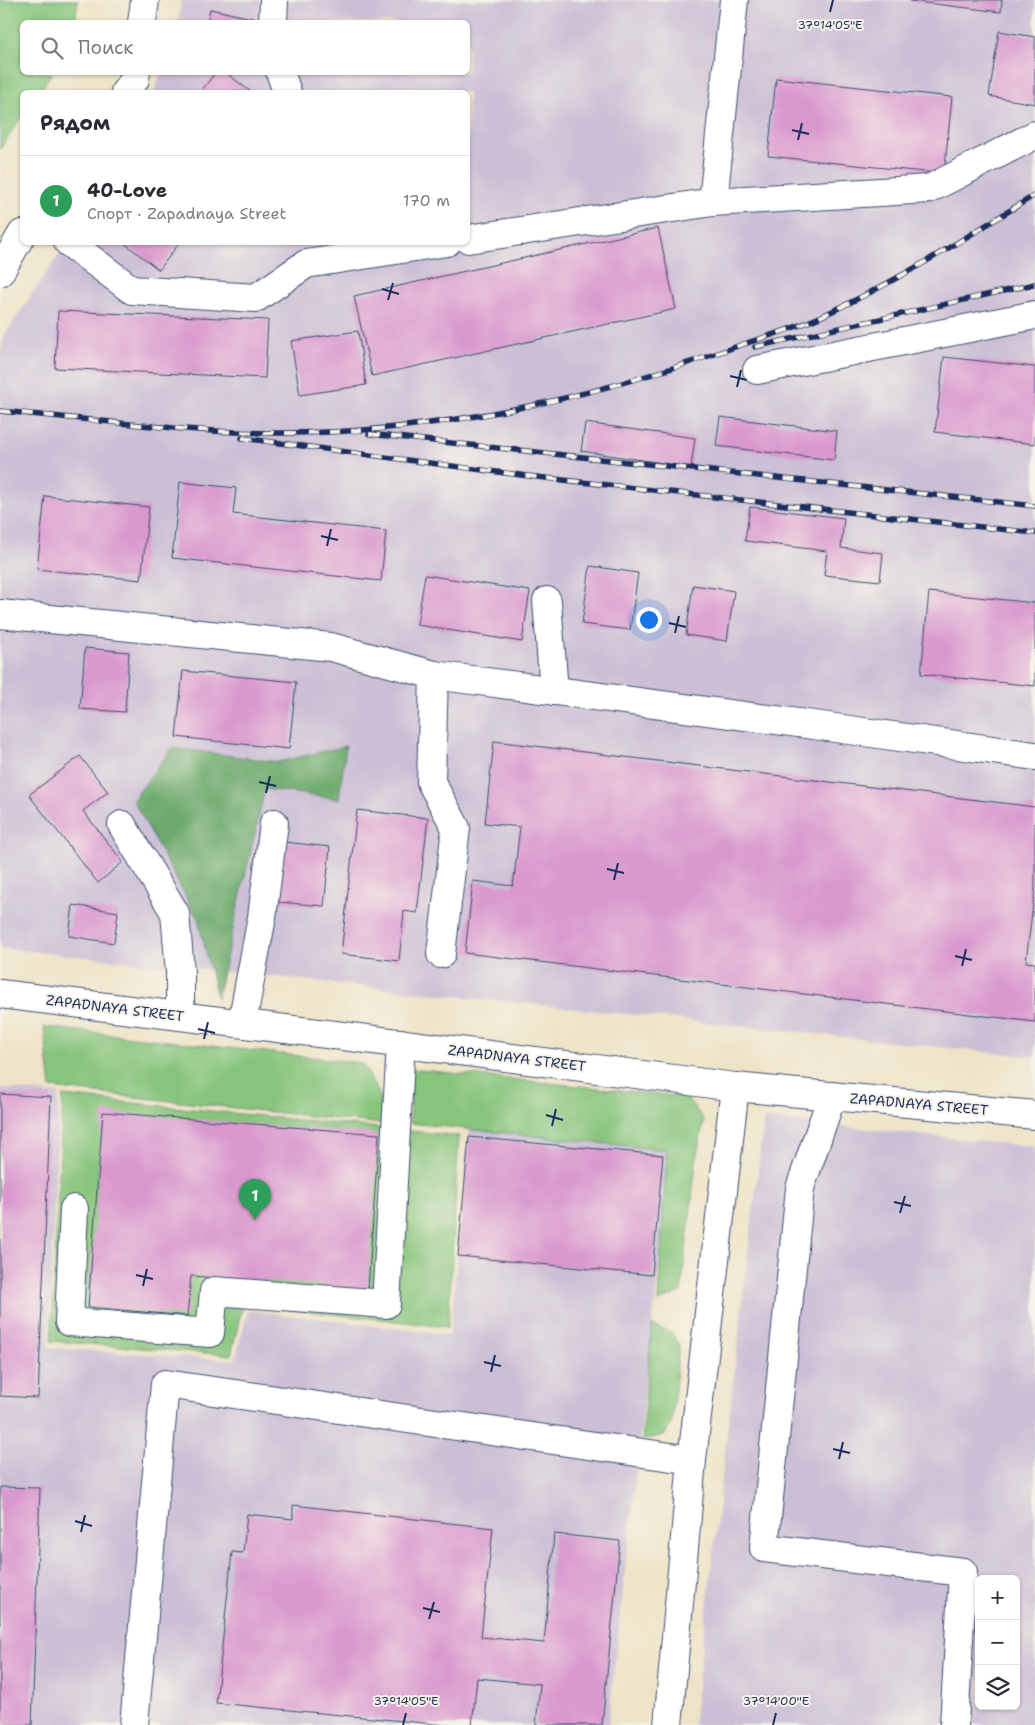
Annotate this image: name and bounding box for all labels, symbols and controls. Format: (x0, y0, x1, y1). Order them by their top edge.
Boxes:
text: 37°14'05"E (797, 17, 863, 33)
search box (20, 20, 470, 75)
icon: search (38, 34, 66, 62)
text: Поиск (78, 35, 133, 60)
text: Рядом (40, 109, 110, 137)
text: 40-Love (87, 178, 167, 203)
text: 1 (52, 190, 60, 211)
text: 170 m (403, 190, 450, 211)
text: Спорт · Zapadnaya Street (87, 203, 286, 224)
your location (636, 607, 662, 633)
street label: ZAPADNAYA STREET (45, 991, 185, 1025)
street label: ZAPADNAYA STREET (447, 1041, 587, 1075)
street label: ZAPADNAYA STREET (849, 1089, 989, 1119)
pin: 1 (239, 1179, 271, 1220)
map controls (975, 1575, 1020, 1710)
button: + (975, 1575, 1020, 1620)
button: − (975, 1620, 1020, 1665)
button: layers (975, 1665, 1020, 1710)
text: 37°14'05"E (373, 1693, 439, 1709)
text: 37°14'00"E (743, 1693, 809, 1709)

